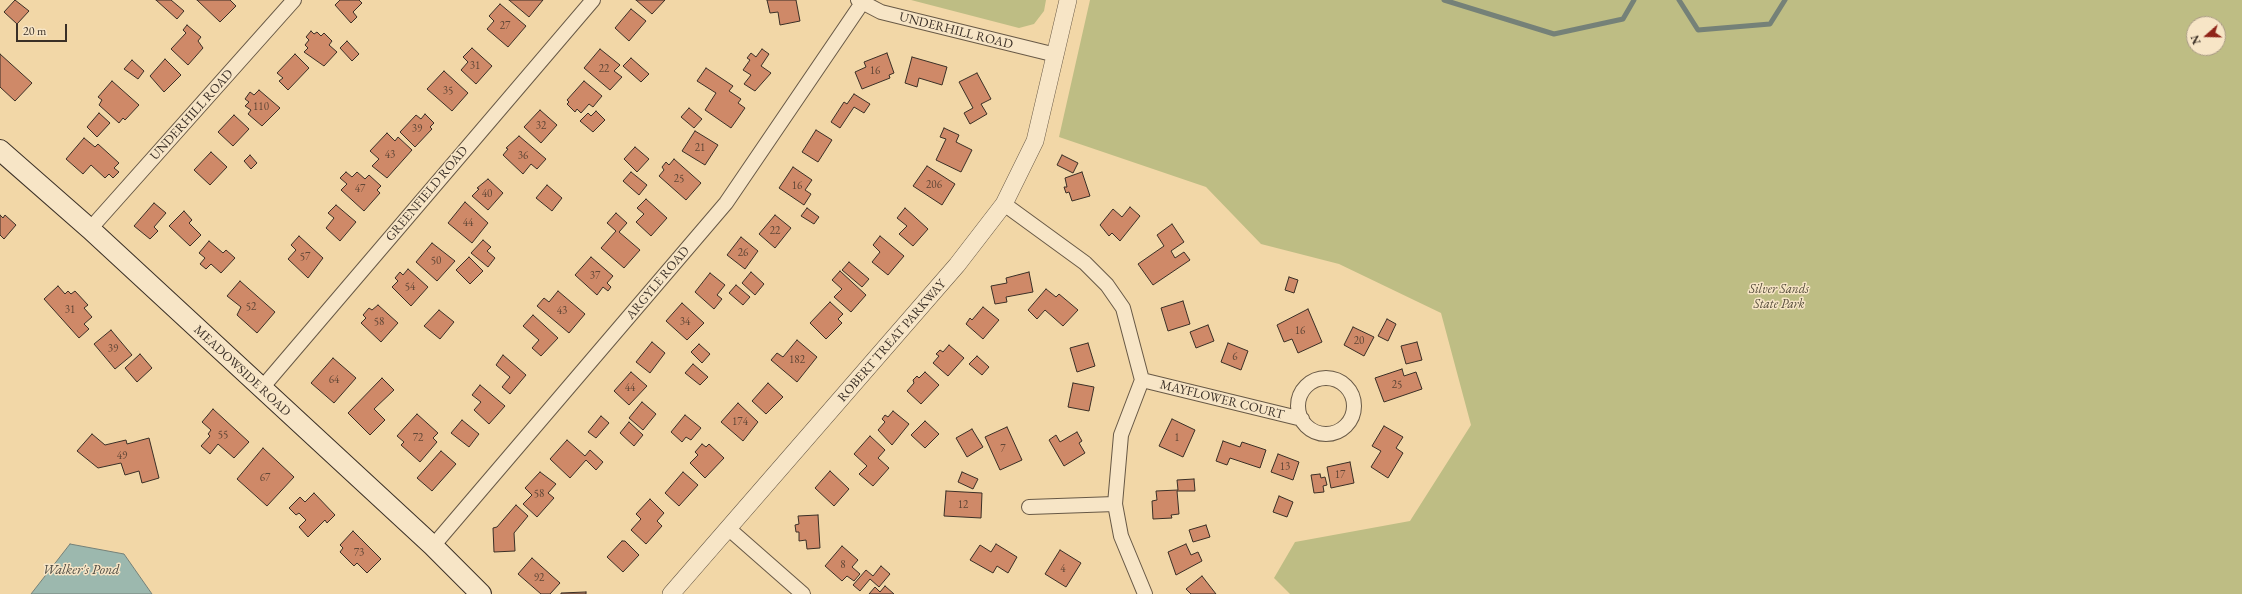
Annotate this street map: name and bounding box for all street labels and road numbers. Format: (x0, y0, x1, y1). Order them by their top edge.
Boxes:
street label: UNDERHILL ROAD (898, 9, 1014, 53)
street label: UNDERHILL ROAD (147, 66, 237, 164)
street label: GREENFIELD ROAD (383, 143, 471, 245)
street label: ARGYLE ROAD (623, 243, 693, 323)
street label: ROBERT TREAT PARKWAY (835, 277, 949, 405)
street label: MEADOWSIDE ROAD (190, 322, 294, 420)
street label: MAYFLOWER COURT (1158, 377, 1286, 423)

